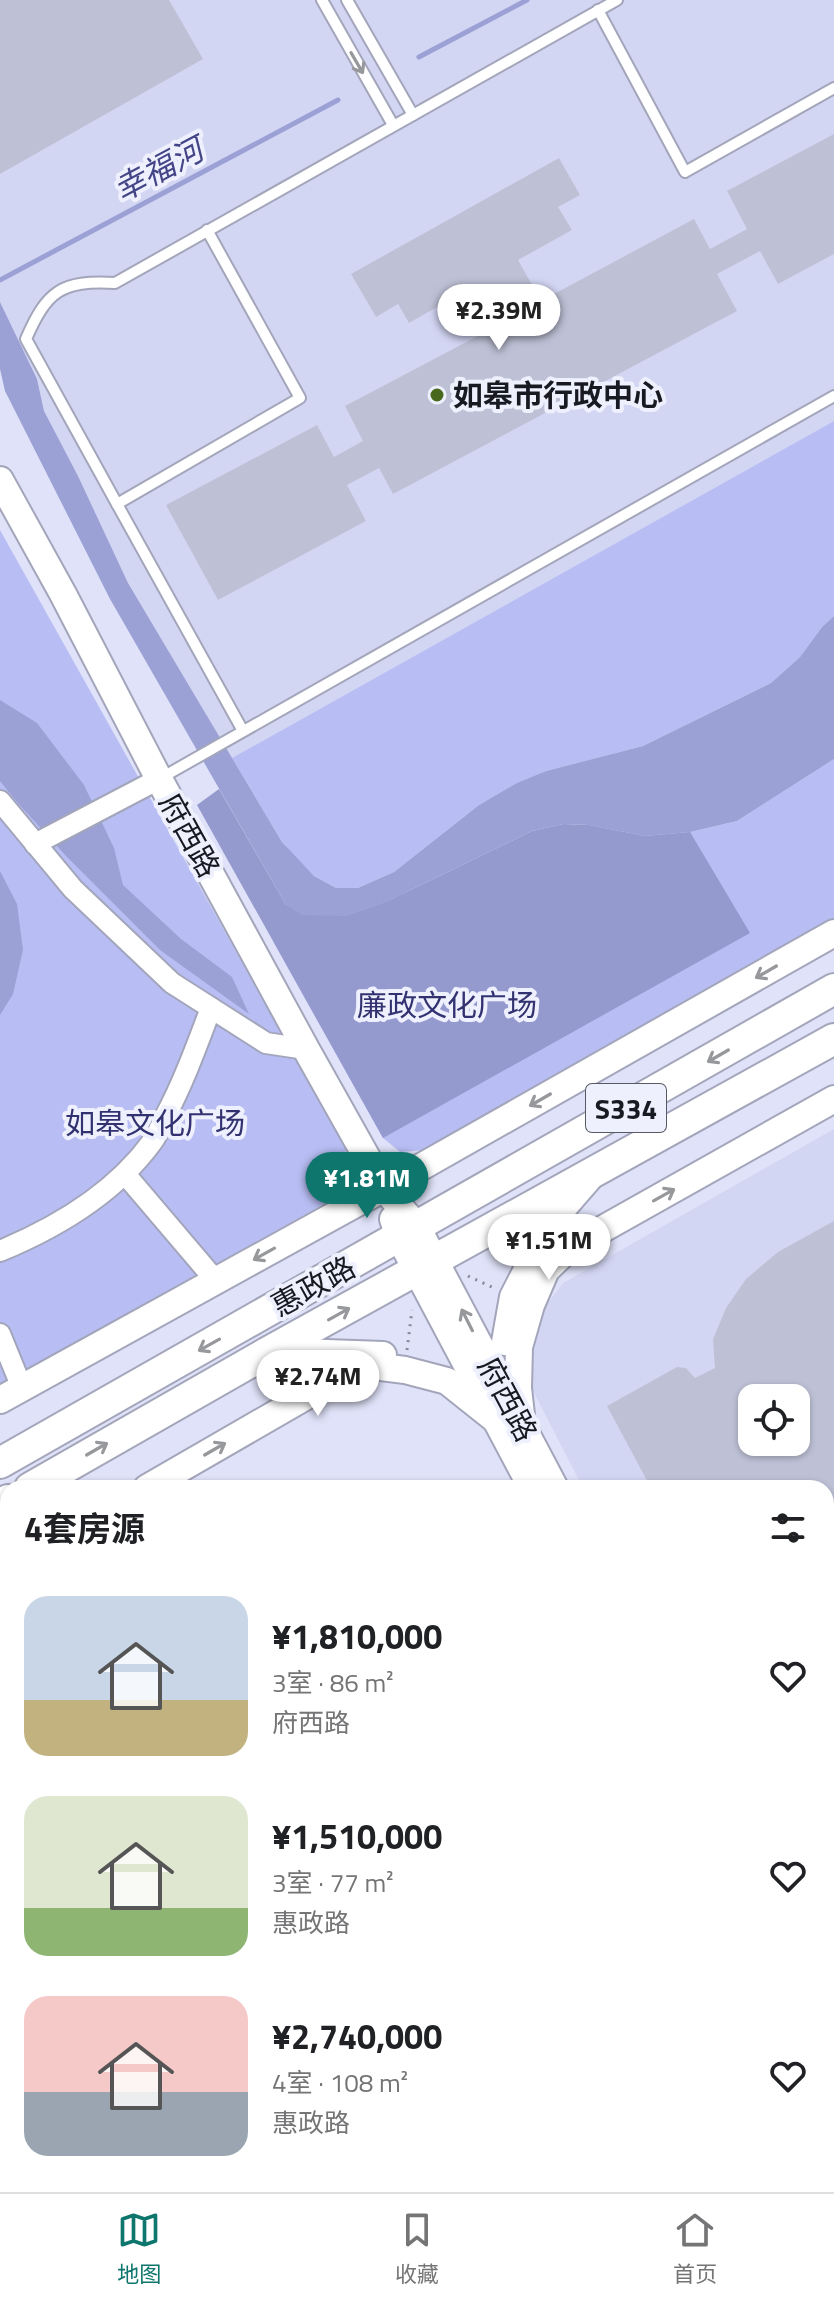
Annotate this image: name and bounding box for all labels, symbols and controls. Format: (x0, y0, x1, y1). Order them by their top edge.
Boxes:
one-way arrow (349, 51, 365, 74)
water label: 幸福河 (104, 122, 217, 213)
pin: ¥2.39M (434, 284, 564, 352)
text: ¥2.39M (455, 290, 543, 329)
place label: 如皋市行政中心 (453, 372, 663, 418)
marker: 如皋市行政中心 (428, 386, 446, 404)
street label: 府西路 (148, 784, 232, 886)
one-way arrow (755, 964, 778, 980)
park label: 廉政文化广场 (357, 982, 537, 1028)
one-way arrow (706, 1049, 730, 1064)
road number: S334 (586, 1084, 666, 1132)
one-way arrow (529, 1092, 552, 1108)
park label: 如皋文化广场 (65, 1100, 245, 1146)
pin: ¥1.81M (302, 1152, 432, 1220)
text: ¥1.81M (323, 1158, 411, 1197)
one-way arrow (651, 1186, 675, 1202)
pin: ¥1.51M (484, 1214, 614, 1282)
text: ¥1.51M (505, 1220, 593, 1259)
street label: 惠政路 (262, 1244, 364, 1328)
one-way arrow (253, 1247, 276, 1263)
one-way arrow (327, 1305, 350, 1321)
one-way arrow (458, 1308, 474, 1332)
one-way arrow (198, 1337, 221, 1353)
street label: 府西路 (467, 1348, 549, 1450)
pin: ¥2.74M (253, 1350, 383, 1418)
text: ¥2.74M (274, 1356, 362, 1395)
map controls (738, 1384, 810, 1456)
button: locate (738, 1384, 810, 1456)
one-way arrow (85, 1441, 109, 1457)
one-way arrow (203, 1441, 226, 1457)
text: 4套房源 (24, 1502, 145, 1554)
icon: filters (766, 1506, 810, 1550)
text: ¥1,810,000 (272, 1610, 442, 1662)
icon: home (88, 1628, 184, 1724)
icon: heart (766, 1654, 810, 1698)
text: 3室 · 86 m² (272, 1663, 394, 1702)
text: 府西路 (272, 1703, 350, 1742)
text: ¥1,510,000 (272, 1810, 442, 1862)
icon: home (88, 1828, 184, 1924)
icon: heart (766, 1854, 810, 1898)
text: 3室 · 77 m² (272, 1863, 394, 1902)
text: 惠政路 (272, 1903, 350, 1942)
text: ¥2,740,000 (272, 2010, 442, 2062)
icon: home (88, 2028, 184, 2124)
icon: heart (766, 2054, 810, 2098)
text: 4室 · 108 m² (272, 2063, 408, 2102)
text: 惠政路 (272, 2103, 350, 2142)
tab: 地图 (117, 2208, 161, 2291)
tab: 收藏 (395, 2208, 439, 2291)
tab: 首页 (673, 2208, 717, 2291)

